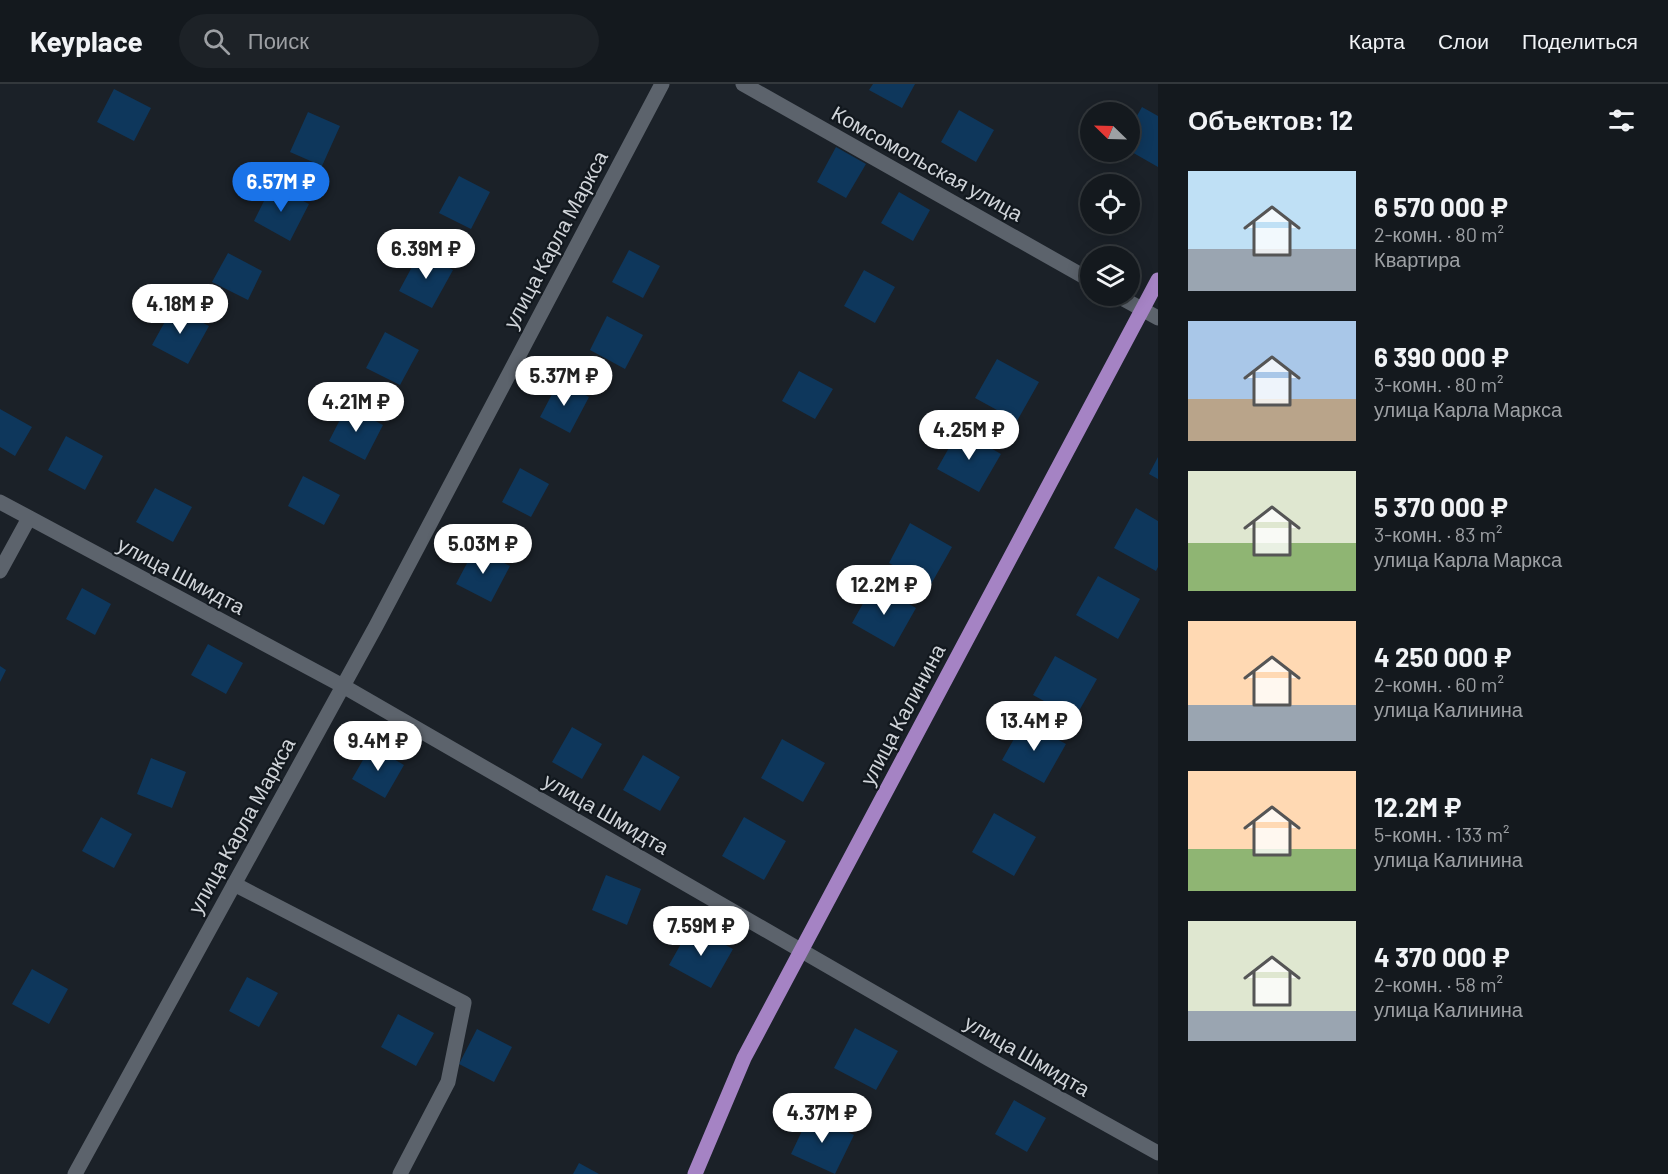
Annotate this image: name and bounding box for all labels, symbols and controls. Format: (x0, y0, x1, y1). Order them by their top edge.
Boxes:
search box (179, 14, 599, 68)
text: Keyplace (30, 24, 143, 58)
icon: search (200, 25, 233, 58)
text: Поиск (248, 27, 309, 53)
text: Карта (1349, 28, 1405, 53)
text: Слои (1438, 28, 1489, 53)
text: Поделиться (1522, 28, 1638, 53)
street label: Комсомольская улица (828, 100, 1028, 226)
north arrow (1080, 102, 1140, 162)
map controls (1080, 102, 1140, 306)
text: Объектов: 12 (1188, 104, 1353, 135)
icon: filters (1605, 104, 1638, 137)
street label: улица Карла Маркса (497, 146, 612, 332)
pin: 6.57M ₽ (226, 162, 336, 213)
text: 6.57M ₽ (246, 169, 316, 193)
button: locate (1080, 174, 1140, 234)
text: 6 570 000 ₽ (1374, 191, 1508, 222)
icon: home (1236, 195, 1308, 267)
text: 2-комн. · 80 m² (1374, 222, 1504, 246)
pin: 6.39M ₽ (371, 229, 481, 280)
text: 6.39M ₽ (391, 236, 461, 260)
button: layers (1080, 246, 1140, 306)
text: Квартира (1374, 247, 1460, 271)
pin: 4.18M ₽ (125, 284, 235, 335)
text: 4.18M ₽ (146, 291, 214, 315)
text: 6 390 000 ₽ (1374, 341, 1509, 372)
icon: home (1236, 345, 1308, 417)
pin: 5.37M ₽ (509, 356, 619, 407)
text: 5.37M ₽ (529, 363, 599, 387)
text: 3-комн. · 80 m² (1374, 372, 1504, 396)
pin: 4.21M ₽ (301, 382, 411, 433)
text: 4.21M ₽ (322, 389, 390, 413)
text: улица Карла Маркса (1374, 397, 1562, 421)
pin: 4.25M ₽ (914, 410, 1024, 461)
text: 4.25M ₽ (933, 417, 1005, 441)
text: 5 370 000 ₽ (1374, 491, 1508, 522)
icon: home (1236, 495, 1308, 567)
text: 3-комн. · 83 m² (1374, 522, 1503, 546)
pin: 5.03M ₽ (428, 524, 538, 575)
street label: улица Шмидта (114, 531, 250, 619)
text: 5.03M ₽ (448, 531, 518, 555)
text: улица Карла Маркса (1374, 547, 1562, 571)
pin: 12.2M ₽ (829, 565, 939, 616)
text: 12.2M ₽ (850, 572, 918, 596)
street label: улица Калинина (854, 639, 950, 789)
text: 4 250 000 ₽ (1374, 641, 1511, 672)
icon: home (1236, 645, 1308, 717)
text: 2-комн. · 60 m² (1374, 672, 1504, 696)
text: улица Калинина (1374, 697, 1523, 721)
pin: 13.4M ₽ (979, 701, 1089, 752)
text: 13.4M ₽ (1000, 708, 1068, 732)
pin: 9.4M ₽ (329, 721, 427, 772)
text: 9.4M ₽ (348, 728, 408, 752)
street label: улица Карла Маркса (182, 733, 300, 918)
street label: улица Шмидта (540, 767, 674, 859)
text: 12.2M ₽ (1374, 791, 1461, 822)
icon: home (1236, 795, 1308, 867)
text: 5-комн. · 133 m² (1374, 822, 1509, 846)
text: улица Калинина (1374, 847, 1523, 871)
pin: 7.59M ₽ (646, 906, 756, 957)
text: 7.59M ₽ (667, 913, 735, 937)
text: 4 370 000 ₽ (1374, 941, 1510, 972)
icon: home (1236, 945, 1308, 1017)
text: 2-комн. · 58 m² (1374, 972, 1503, 996)
text: улица Калинина (1374, 997, 1523, 1021)
street label: улица Шмидта (961, 1009, 1095, 1101)
pin: 4.37M ₽ (767, 1093, 877, 1144)
text: 4.37M ₽ (787, 1100, 857, 1124)

